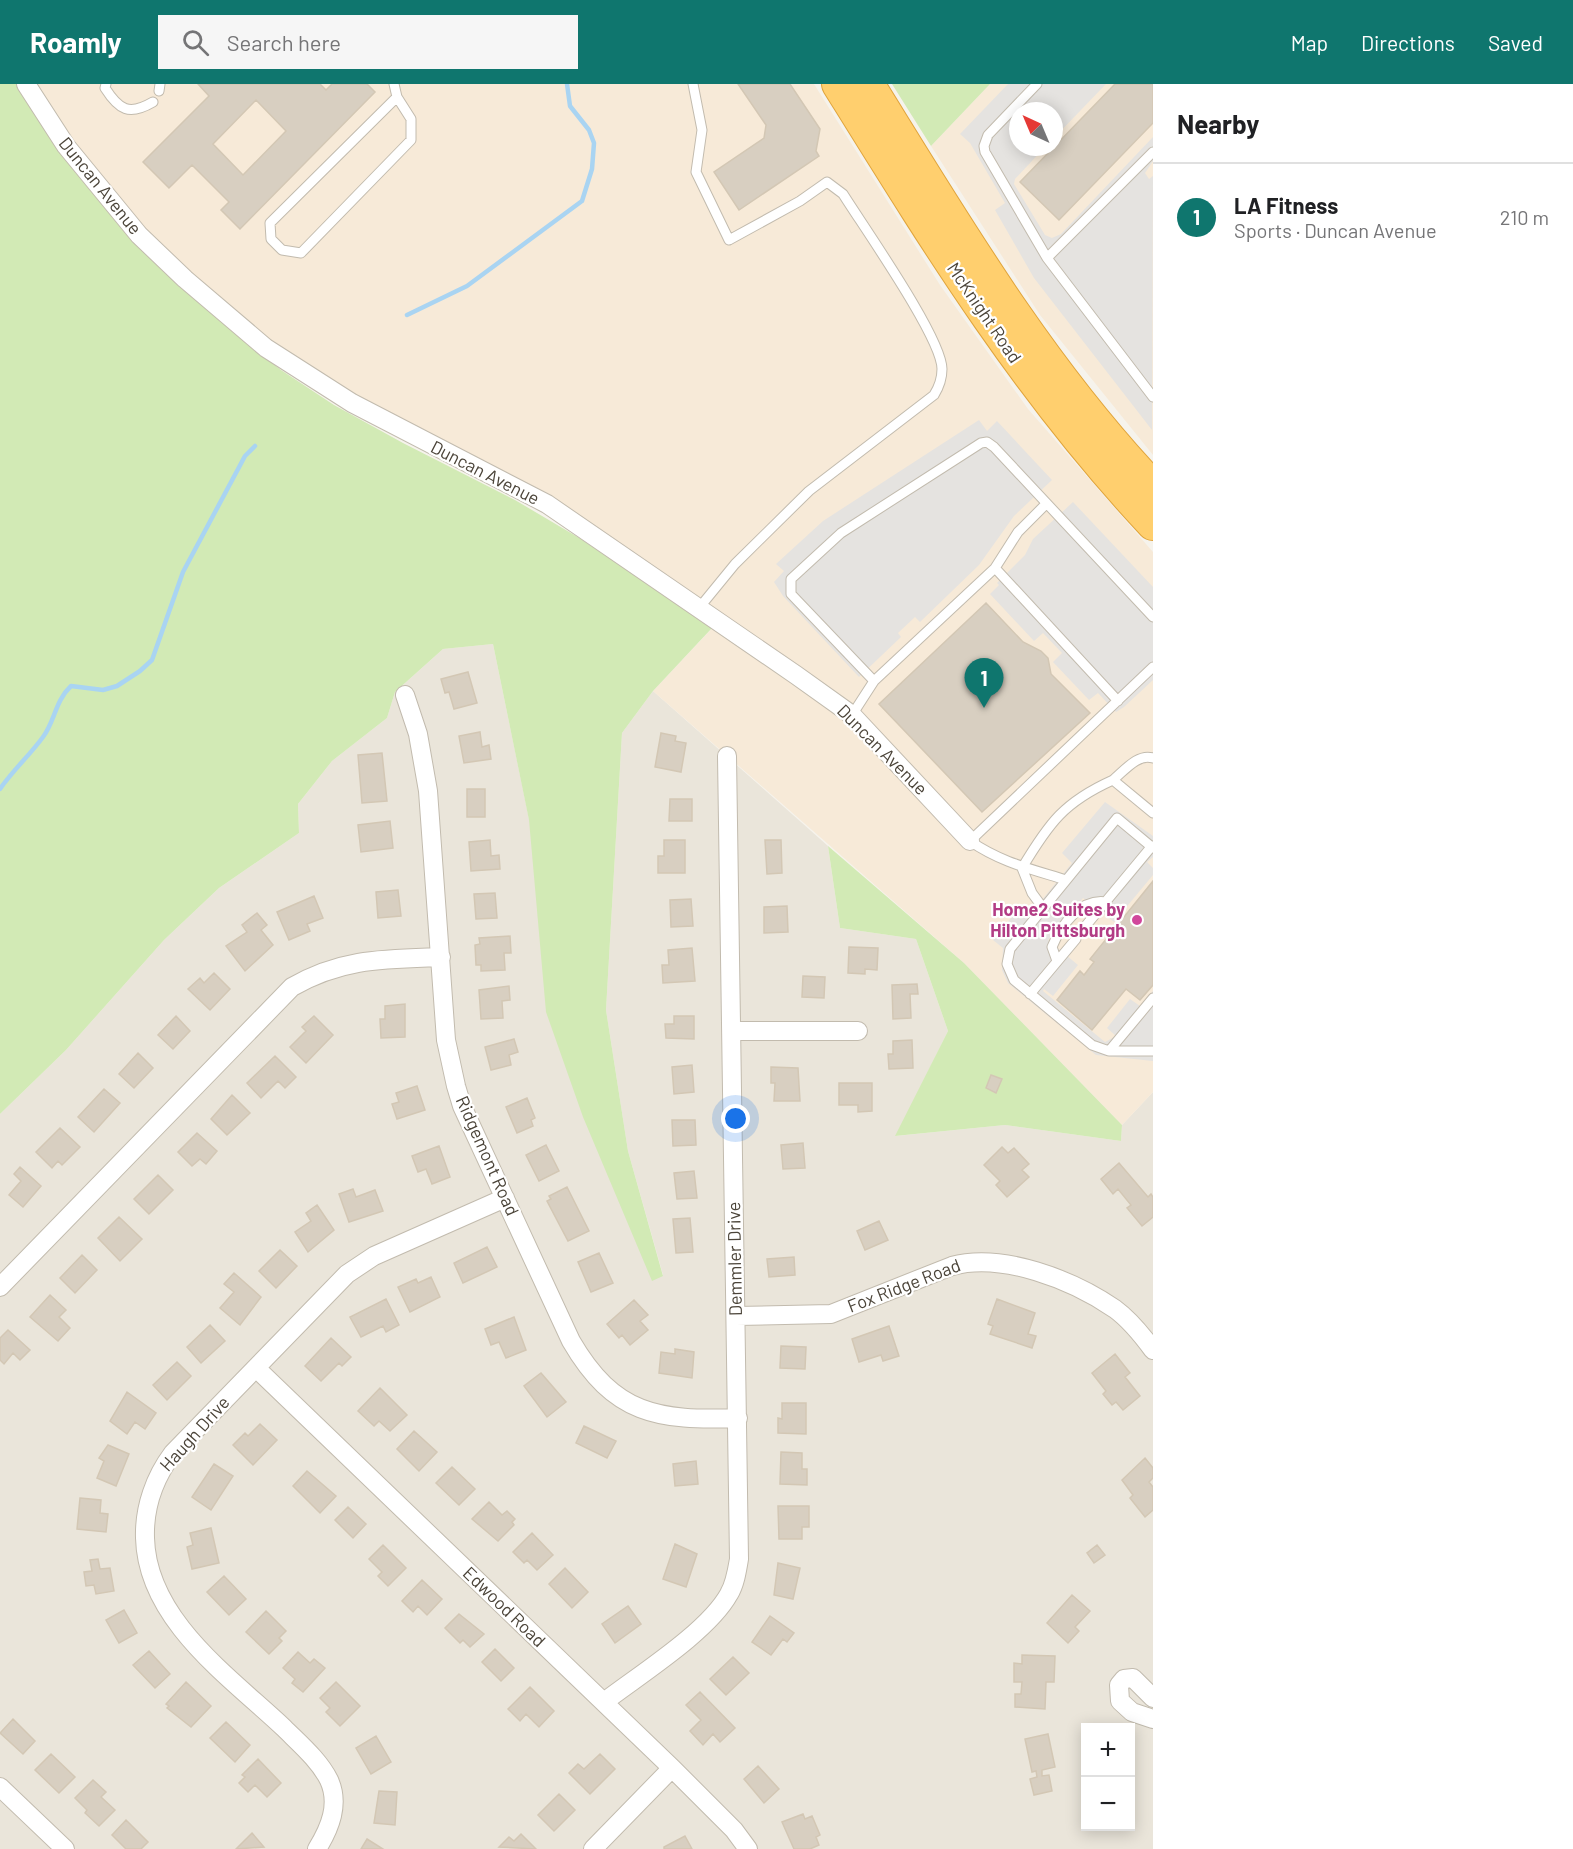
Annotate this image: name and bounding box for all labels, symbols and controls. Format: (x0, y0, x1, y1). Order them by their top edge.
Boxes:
search box (158, 15, 578, 69)
text: Roamly (30, 25, 122, 59)
icon: search (179, 26, 212, 59)
text: Search here (227, 29, 341, 55)
text: Map (1291, 30, 1328, 55)
text: Directions (1361, 30, 1455, 55)
text: Saved (1488, 30, 1543, 55)
north arrow (1009, 102, 1063, 156)
text: Nearby (1177, 108, 1259, 139)
street label: Duncan Avenue (55, 132, 147, 239)
text: LA Fitness (1234, 192, 1338, 218)
text: 1 (1193, 205, 1200, 229)
text: 210 m (1500, 205, 1549, 229)
text: Sports · Duncan Avenue (1234, 218, 1437, 242)
street label: McKnight Road (943, 258, 1027, 367)
street label: Duncan Avenue (427, 435, 544, 509)
pin: 1 (964, 658, 1004, 708)
street label: Duncan Avenue (833, 699, 933, 799)
place label: Home2 Suites by Hilton Pittsburgh (990, 898, 1125, 941)
marker: Home2 Suites by Hilton Pittsburgh (1130, 913, 1144, 927)
street label: Ridgemont Road (452, 1092, 524, 1219)
your location (721, 1104, 750, 1133)
street label: Demmler Drive (722, 1202, 746, 1316)
street label: Fox Ridge Road (844, 1253, 963, 1317)
street label: Haugh Drive (155, 1391, 234, 1475)
street label: Edwood Road (459, 1561, 551, 1651)
map controls (1081, 1723, 1135, 1831)
button: + (1081, 1723, 1135, 1777)
button: − (1081, 1777, 1135, 1831)

